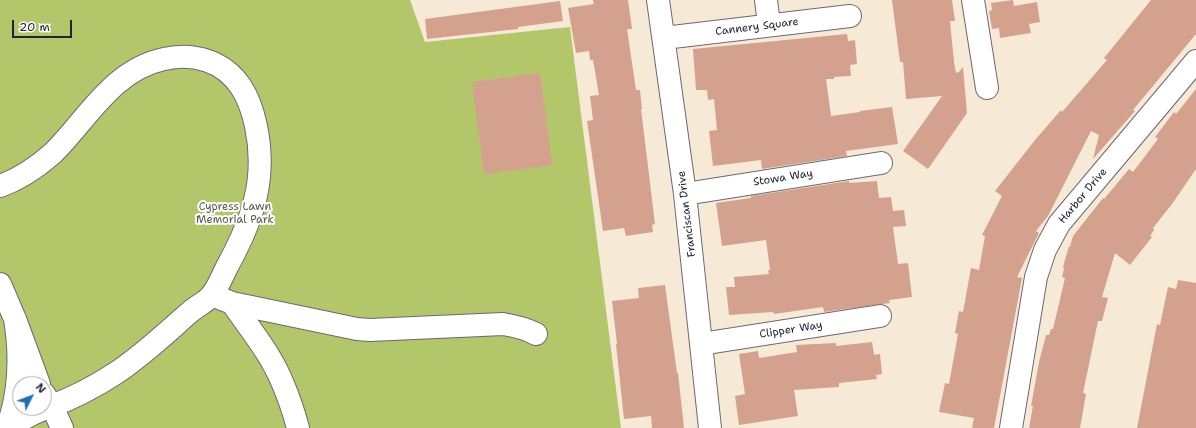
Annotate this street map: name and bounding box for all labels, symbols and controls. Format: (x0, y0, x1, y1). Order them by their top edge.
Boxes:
scale bar (14, 12, 74, 38)
street label: Cannery Square (715, 15, 799, 39)
text: 20 m (19, 19, 50, 35)
street label: Harbor Drive (1056, 166, 1110, 226)
street label: Stowa Way (752, 167, 814, 189)
street label: Franciscan Drive (675, 170, 699, 258)
park label: Cypress Lawn Memorial Park (196, 200, 274, 226)
street label: Clipper Way (759, 319, 823, 341)
north arrow (12, 376, 52, 416)
text: N (32, 380, 49, 397)

